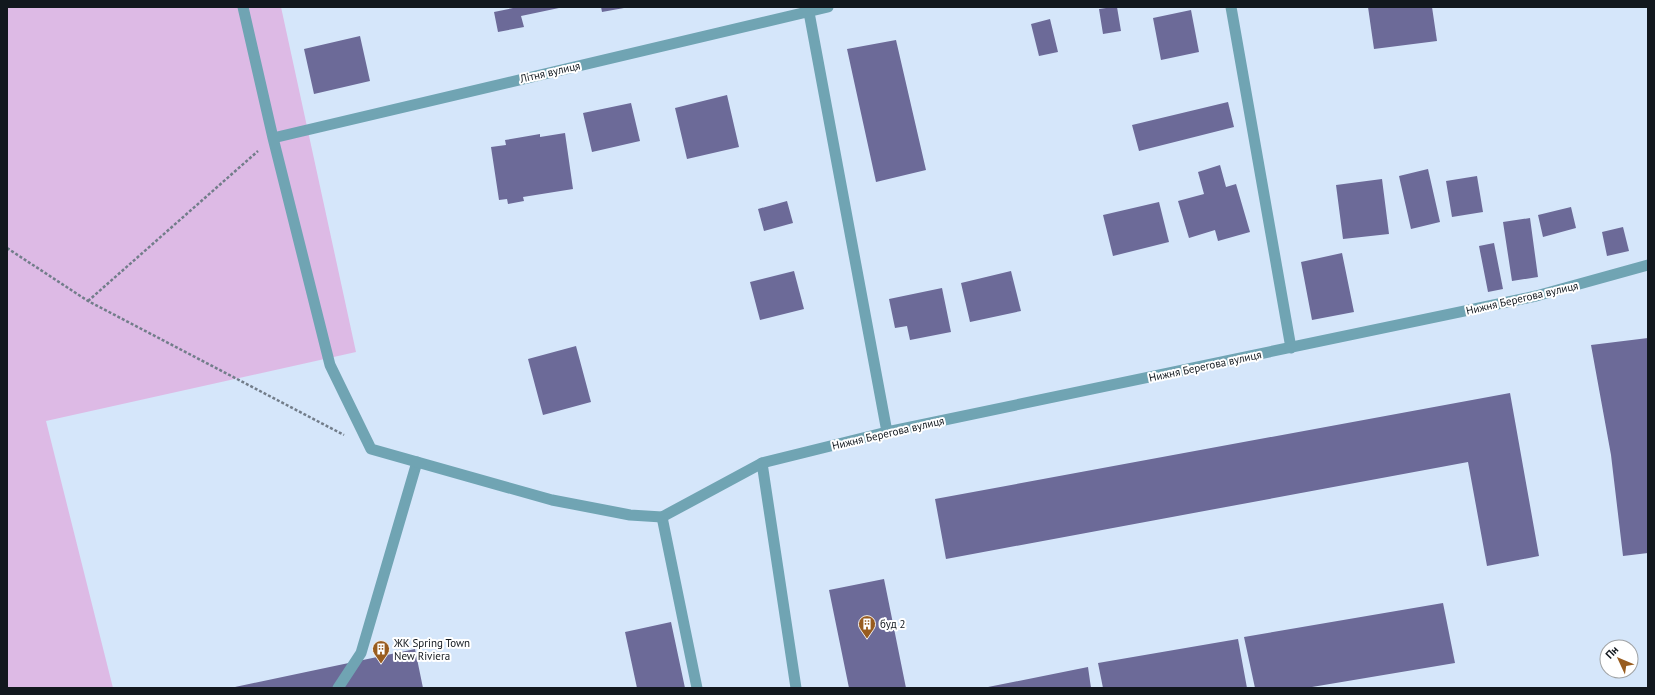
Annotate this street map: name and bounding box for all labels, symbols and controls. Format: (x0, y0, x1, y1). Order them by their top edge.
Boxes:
street label: Літня вулиця (517, 58, 582, 86)
street label: Нижня Берегова вулиця (1464, 278, 1580, 318)
street label: Нижня Берегова вулиця (1147, 347, 1263, 385)
street label: Нижня Берегова вулиця (830, 413, 946, 453)
building icon: буд 2 (857, 614, 877, 639)
place label: буд 2 (880, 617, 906, 631)
place label: ЖК Spring Town New Riviera (393, 636, 470, 663)
building icon: ЖК Spring Town New Riviera (371, 639, 391, 664)
north arrow (1599, 639, 1639, 679)
text: Пн (1602, 642, 1621, 662)

